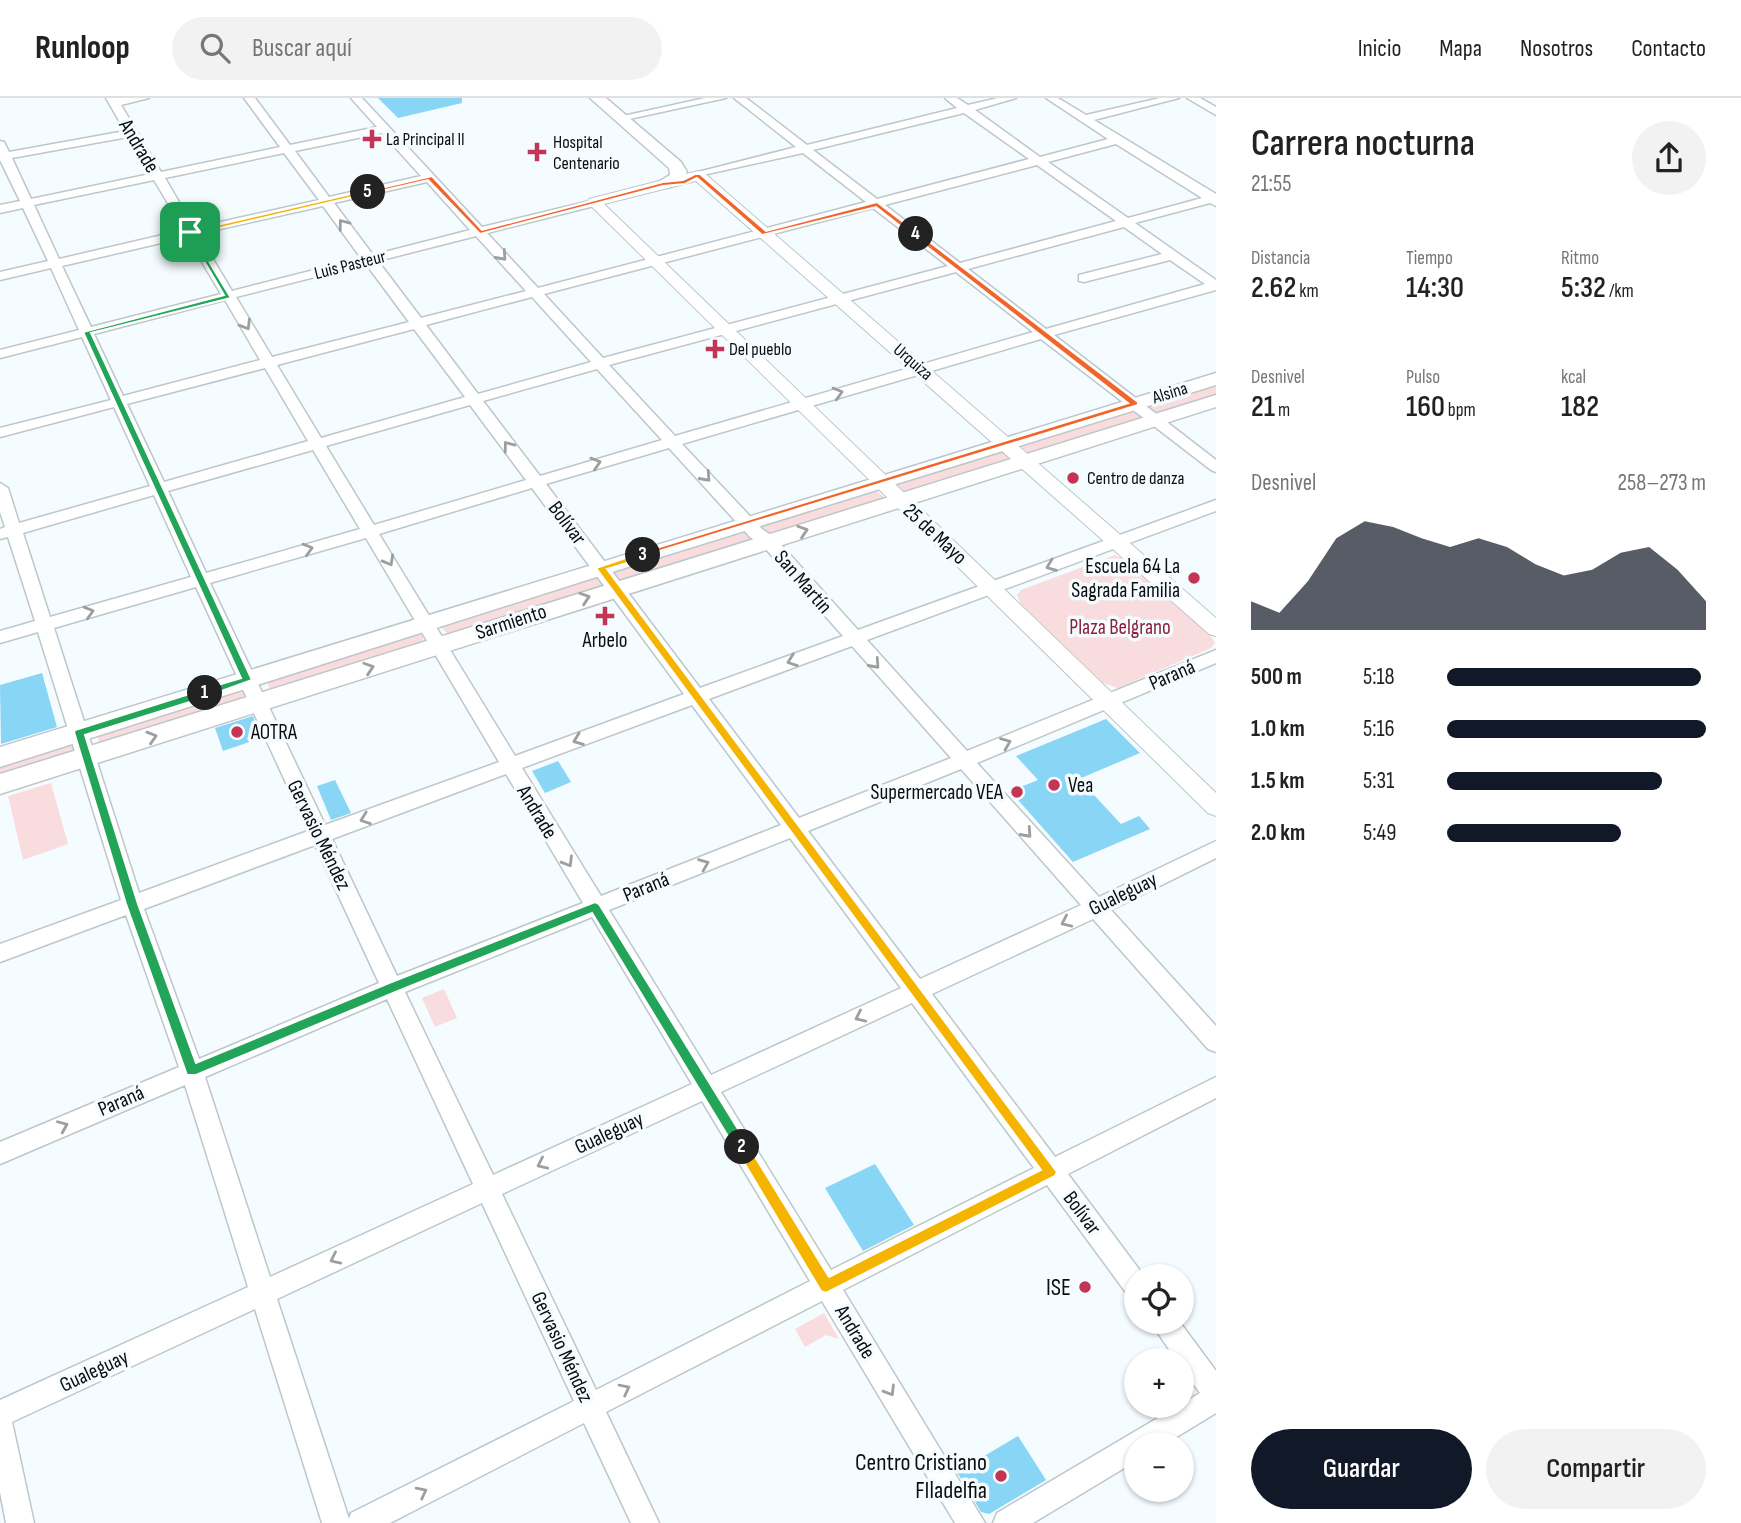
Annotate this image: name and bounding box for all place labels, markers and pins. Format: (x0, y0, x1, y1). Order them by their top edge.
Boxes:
place label: La Principal II (386, 129, 465, 150)
marker: La Principal II (364, 131, 380, 147)
place label: Hospital Centenario (553, 132, 620, 174)
marker: Hospital Centenario (527, 142, 547, 162)
pin: 5 (350, 174, 386, 210)
pin (160, 202, 220, 262)
pin: 4 (898, 216, 934, 252)
place label: Del pueblo (729, 339, 792, 360)
marker: Del pueblo (707, 341, 723, 357)
place label: Centro de danza (1087, 468, 1185, 489)
marker: Centro de danza (1065, 470, 1081, 486)
pin: 3 (626, 538, 660, 573)
place label: Escuela 64 La Sagrada Familia (1071, 554, 1180, 603)
marker: Escuela 64 La Sagrada Familia (1186, 570, 1202, 586)
marker: Arbelo (597, 608, 613, 624)
place label: Arbelo (581, 628, 628, 653)
pin: 1 (188, 676, 222, 710)
place label: AOTRA (250, 720, 298, 745)
marker: AOTRA (229, 724, 245, 740)
place label: Vea (1068, 773, 1093, 798)
marker: Vea (1046, 777, 1062, 793)
place label: Supermercado VEA (871, 780, 1004, 805)
marker: Supermercado VEA (1009, 784, 1025, 800)
pin: 2 (724, 1130, 760, 1164)
place label: ISE (1046, 1273, 1071, 1302)
marker: ISE (1077, 1279, 1093, 1295)
place label: Centro Cristiano FIladelfia (855, 1448, 987, 1505)
marker: Centro Cristiano FIladelfia (993, 1468, 1009, 1484)

